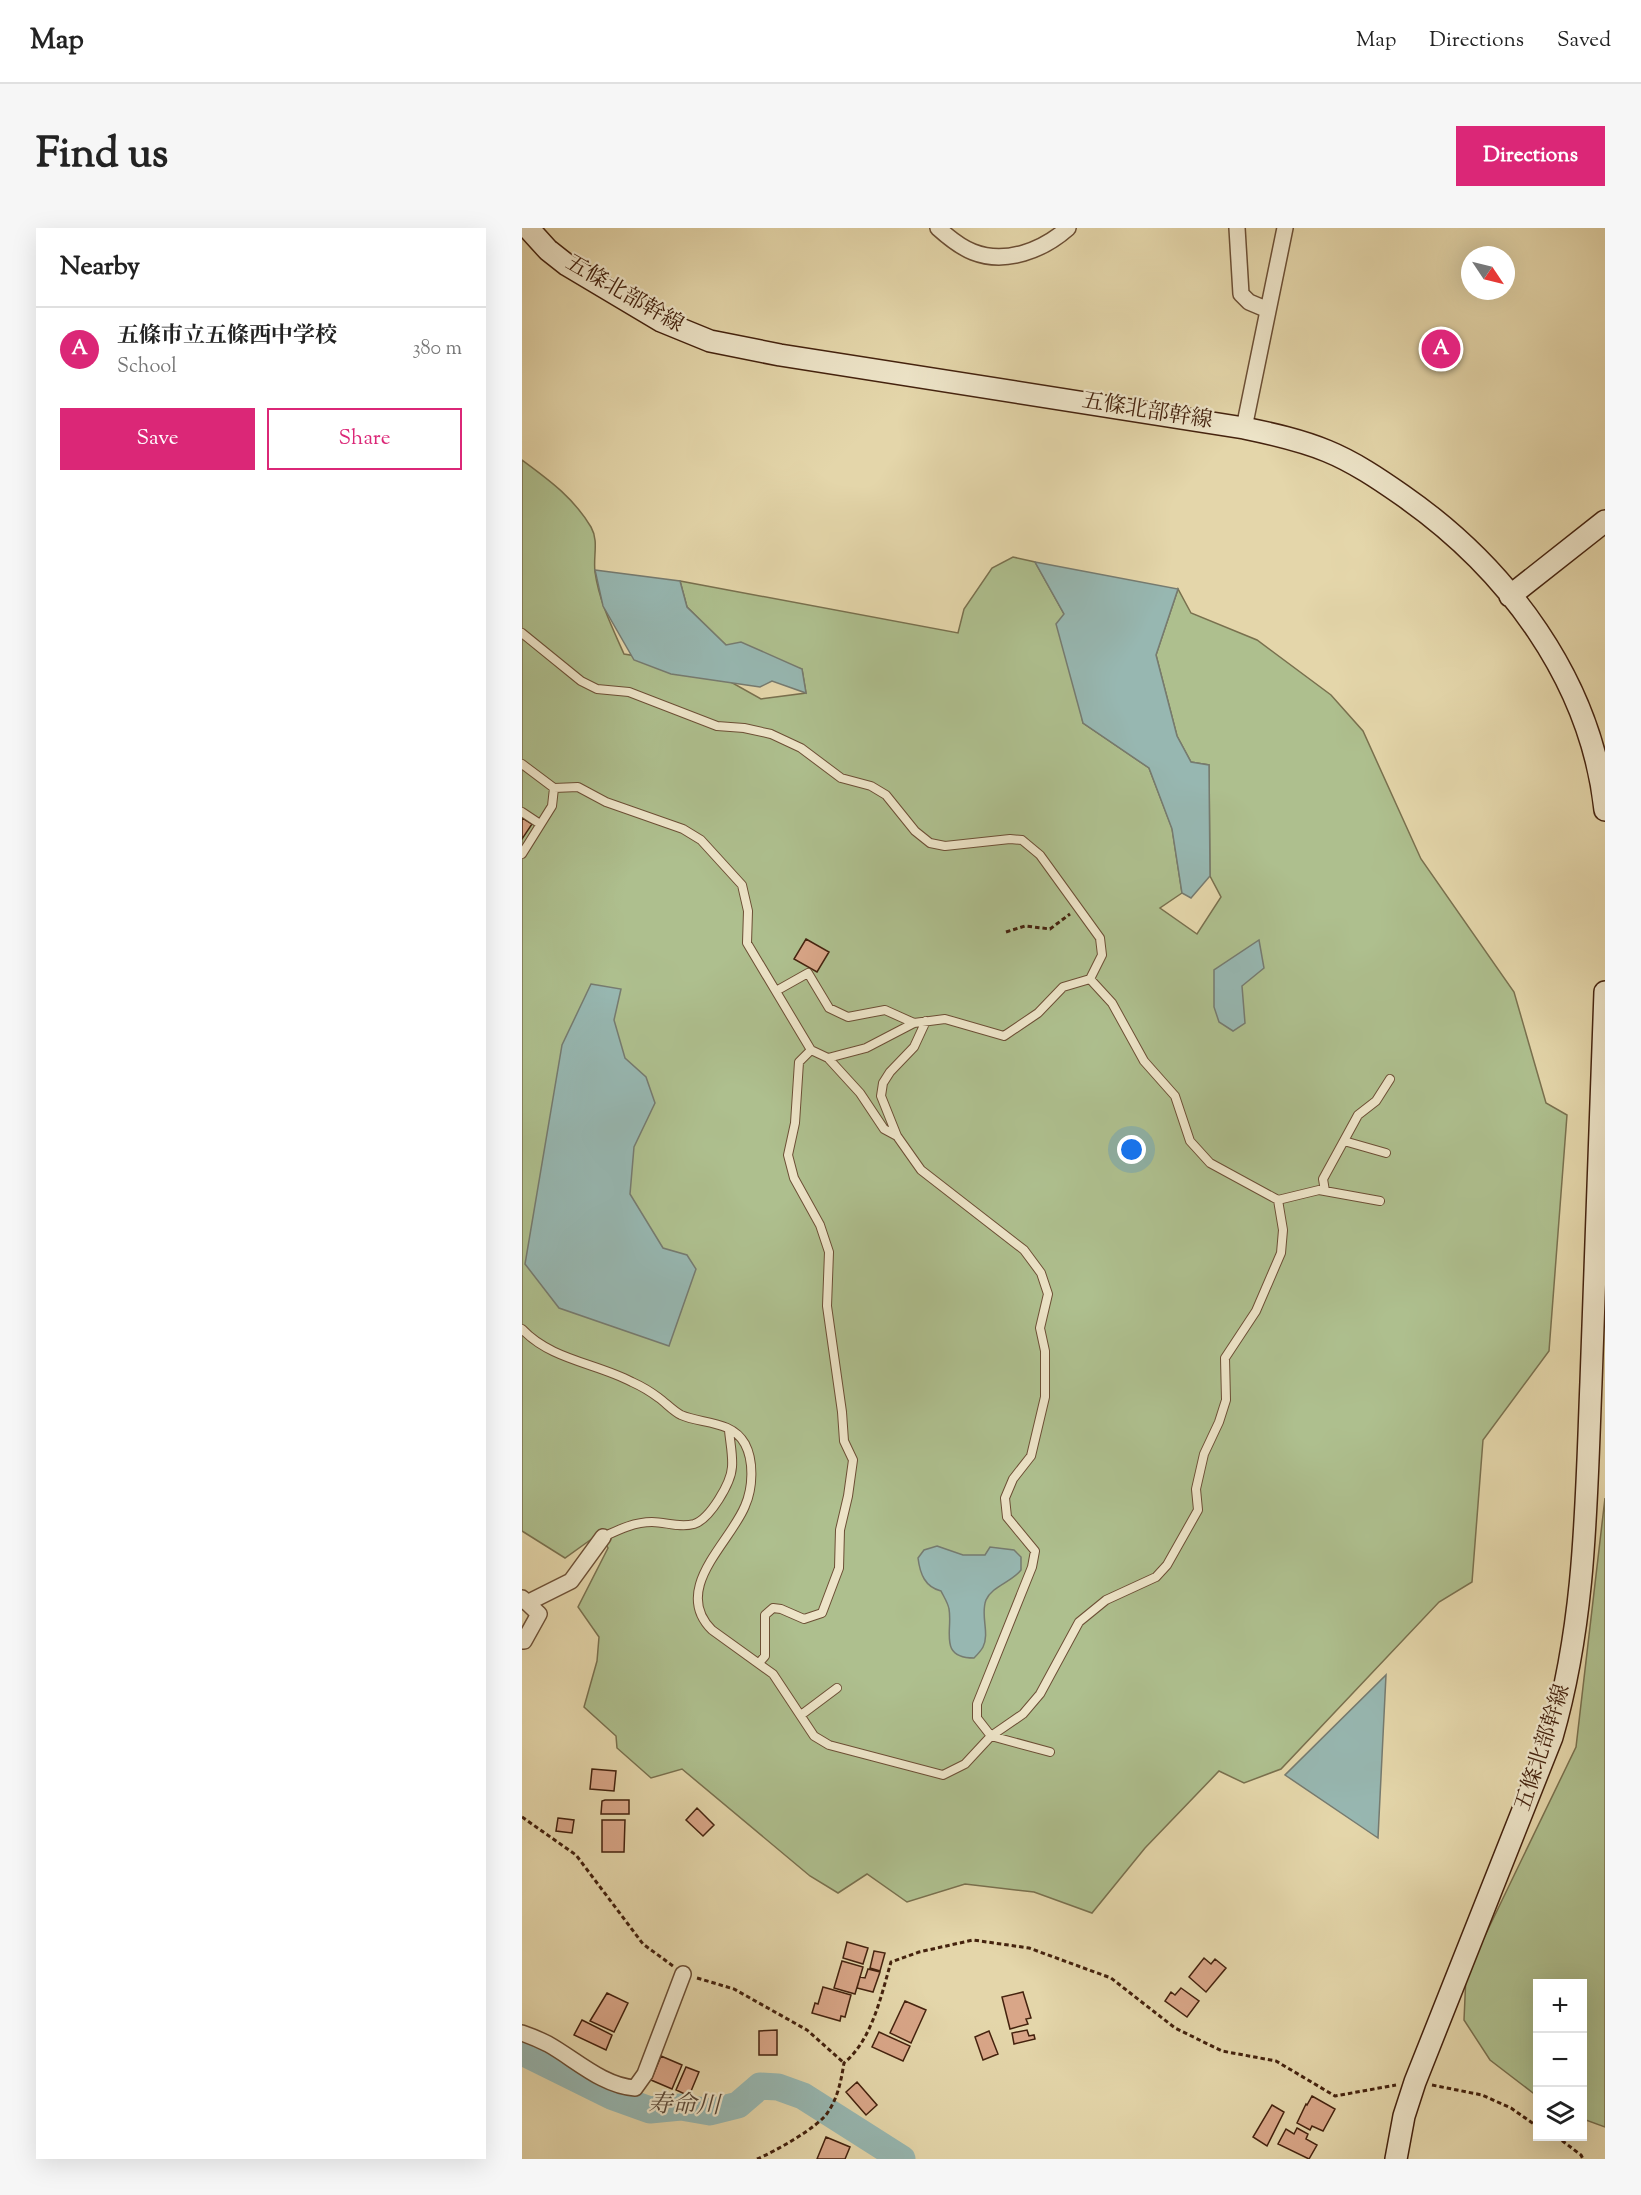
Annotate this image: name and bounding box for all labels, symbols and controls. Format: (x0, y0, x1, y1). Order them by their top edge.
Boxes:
text: Map (30, 21, 84, 61)
text: Map (1356, 26, 1396, 56)
text: Directions (1429, 26, 1524, 56)
text: Saved (1557, 26, 1611, 56)
text: Find us (36, 126, 168, 186)
button: Directions (1456, 126, 1605, 186)
north arrow (1461, 246, 1515, 300)
street label: 五條北部幹線 (559, 248, 689, 342)
text: Nearby (60, 249, 140, 286)
text: 五條市立五條西中学校 (117, 321, 337, 353)
pin: A (1422, 326, 1460, 372)
text: A (71, 335, 88, 364)
text: 380 m (413, 335, 462, 364)
text: School (117, 353, 177, 382)
street label: 五條北部幹線 (1079, 386, 1215, 438)
button: Save (60, 408, 255, 470)
button: Share (267, 408, 462, 470)
your location (1117, 1135, 1146, 1164)
street label: 五條北部幹線 (1508, 1680, 1580, 1816)
map controls (1533, 1979, 1587, 2141)
button: + (1533, 1979, 1587, 2033)
button: − (1533, 2033, 1587, 2087)
button: layers (1533, 2087, 1587, 2141)
water label: 寿命川 (648, 2088, 723, 2124)

